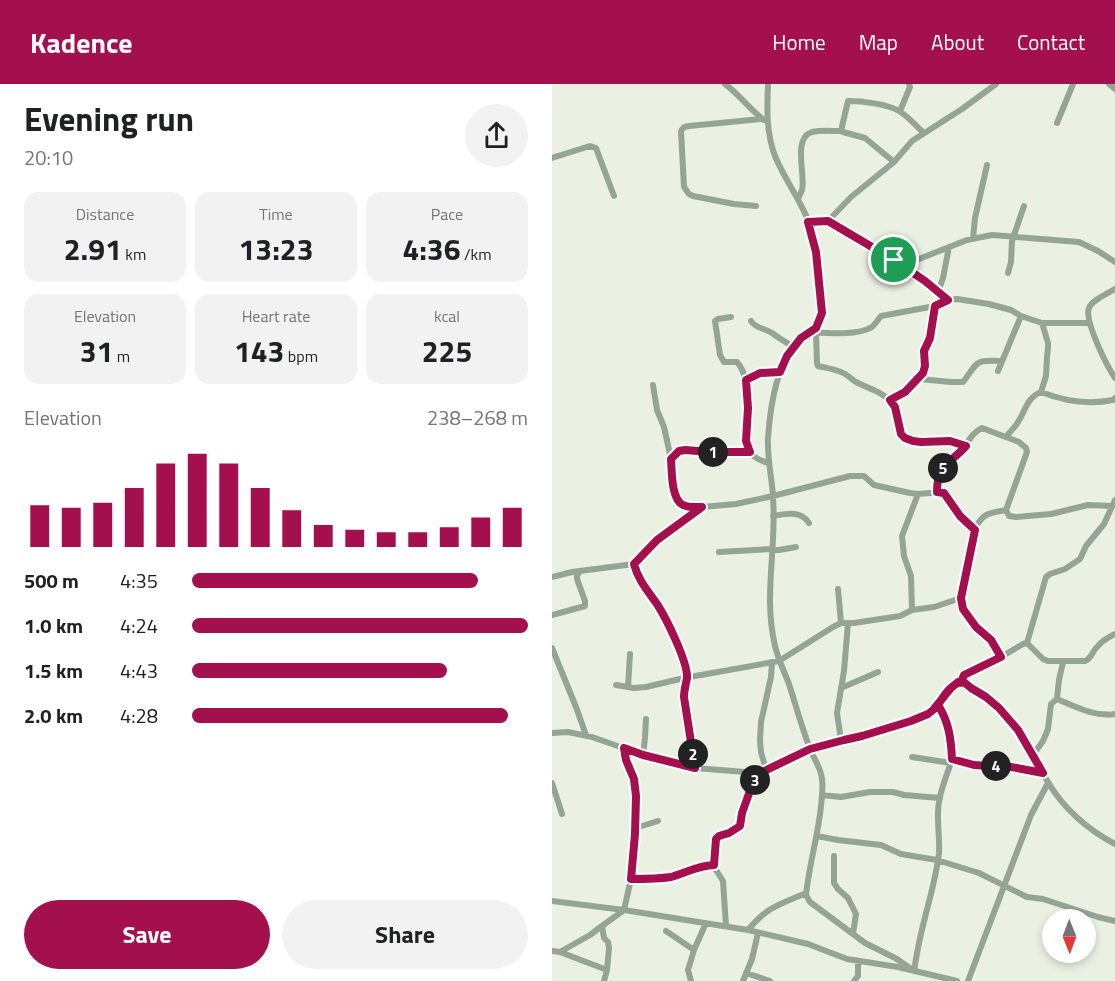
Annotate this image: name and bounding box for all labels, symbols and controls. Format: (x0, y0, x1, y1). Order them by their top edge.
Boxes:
text: Kadence (30, 21, 133, 64)
text: Home (772, 26, 826, 58)
text: Map (859, 26, 898, 58)
text: About (931, 26, 984, 58)
text: Contact (1017, 26, 1085, 58)
text: Evening run (24, 94, 194, 144)
button: share (465, 104, 528, 167)
text: 20:10 (24, 142, 73, 173)
text: Distance (76, 202, 134, 226)
text: Time (259, 202, 293, 226)
text: Pace (431, 202, 463, 226)
text: 2.91 (64, 226, 122, 272)
text: 13:23 (239, 226, 313, 272)
text: 4:36 (402, 226, 460, 272)
pin (868, 234, 919, 285)
text: km (122, 242, 146, 266)
text: /km (460, 242, 492, 266)
icon: arrive (877, 243, 910, 276)
text: Elevation (74, 304, 136, 328)
text: Heart rate (242, 304, 310, 328)
text: kcal (434, 304, 460, 328)
text: 31 (80, 328, 113, 374)
text: 143 (234, 328, 284, 374)
text: 225 (422, 328, 472, 374)
text: m (113, 344, 130, 368)
text: bpm (284, 344, 318, 368)
text: Elevation (24, 402, 102, 433)
text: 238–268 m (427, 402, 528, 433)
pin: 1 (698, 437, 728, 467)
text: 1 (709, 440, 717, 464)
pin: 5 (928, 453, 958, 483)
text: 5 (939, 456, 947, 480)
text: 500 m (24, 565, 79, 596)
text: 4:35 (120, 565, 158, 596)
text: 1.0 km (24, 610, 83, 641)
text: 4:24 (120, 610, 158, 641)
text: 1.5 km (24, 655, 83, 686)
text: 4:43 (120, 655, 158, 686)
text: 2.0 km (24, 700, 83, 731)
text: 4:28 (120, 700, 158, 731)
pin: 2 (678, 739, 708, 769)
text: 2 (689, 742, 697, 766)
pin: 4 (981, 751, 1011, 781)
text: 4 (992, 754, 1000, 778)
pin: 3 (740, 765, 770, 795)
text: 3 (751, 768, 759, 792)
button: Save (24, 900, 270, 969)
button: Share (282, 900, 528, 969)
north arrow (1042, 909, 1096, 963)
map controls (1042, 909, 1096, 963)

